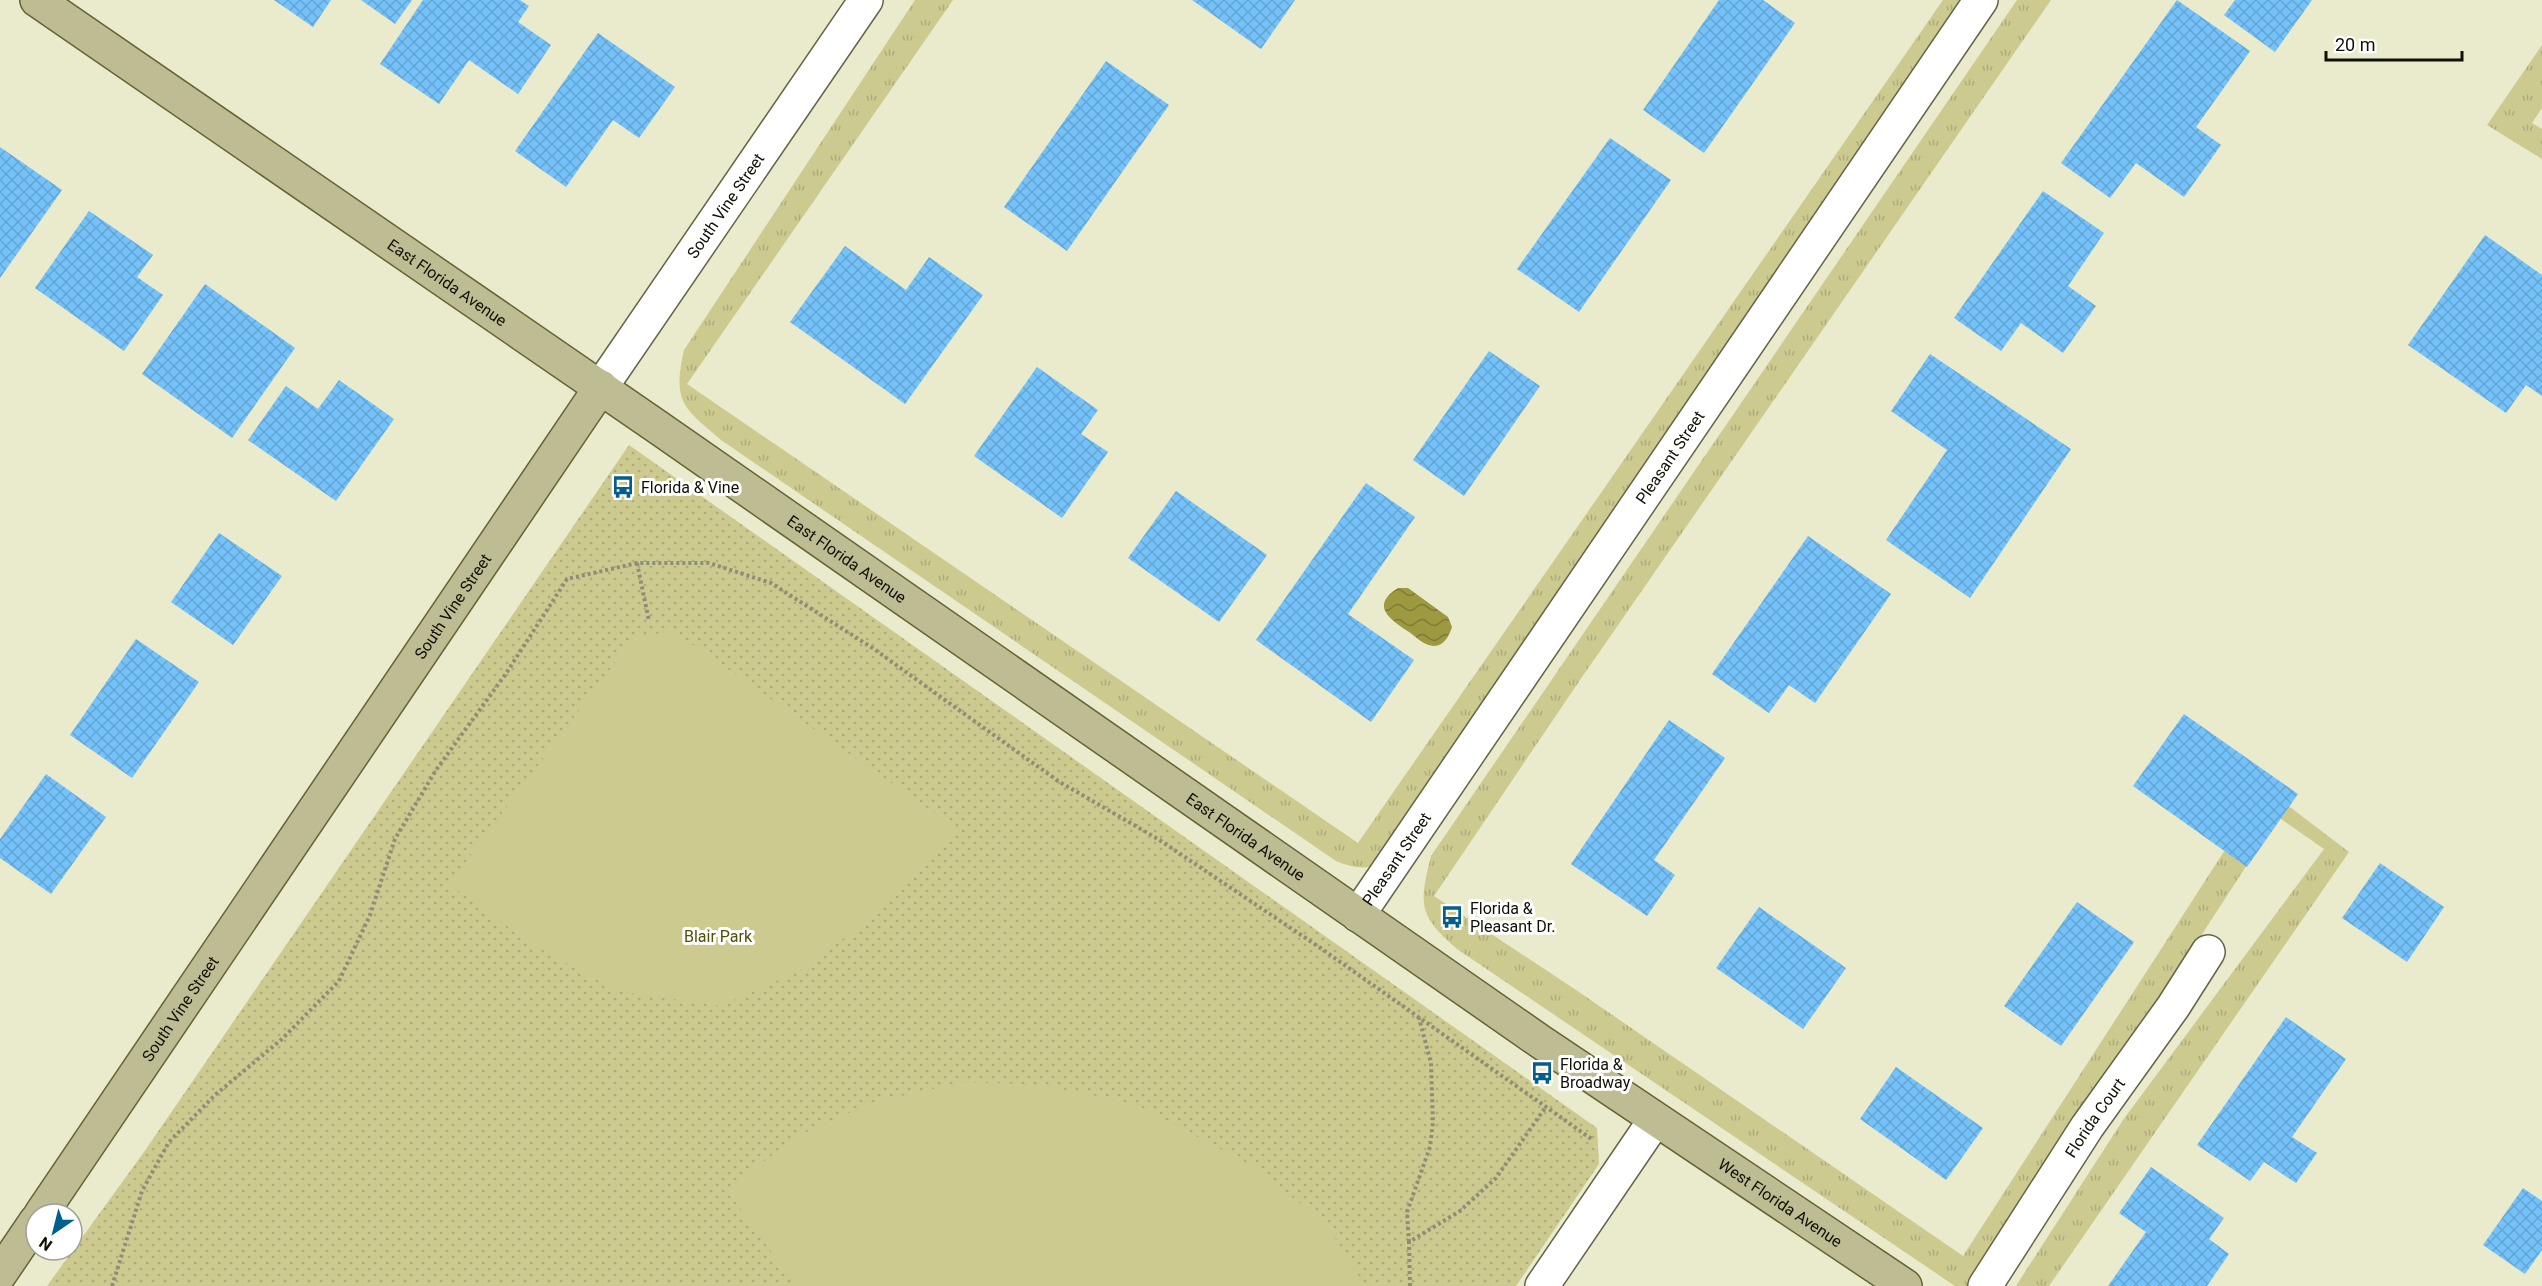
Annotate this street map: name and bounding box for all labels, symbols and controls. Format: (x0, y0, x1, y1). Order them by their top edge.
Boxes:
scale bar (2326, 24, 2462, 62)
text: 20 m (2335, 34, 2375, 55)
street label: South Vine Street (683, 149, 768, 262)
street label: East Florida Avenue (384, 235, 511, 330)
street label: Pleasant Street (1631, 407, 1708, 507)
bus stop icon: Florida & Vine (610, 474, 636, 500)
place label: Florida & Vine (641, 478, 739, 497)
street label: East Florida Avenue (784, 511, 910, 607)
street label: South Vine Street (410, 550, 495, 663)
street label: East Florida Avenue (1183, 789, 1309, 884)
street label: Pleasant Street (1358, 809, 1435, 909)
place label: Florida & Pleasant Dr. (1470, 899, 1555, 936)
bus stop icon: Florida & Pleasant Dr. (1439, 904, 1465, 930)
park label: Blair Park (684, 927, 753, 946)
street label: South Vine Street (138, 952, 222, 1065)
place label: Florida & Broadway (1560, 1055, 1631, 1092)
bus stop icon: Florida & Broadway (1529, 1060, 1555, 1086)
street label: Florida Court (2061, 1074, 2129, 1161)
street label: West Florida Avenue (1715, 1154, 1846, 1251)
north arrow (24, 1202, 84, 1262)
text: N (36, 1233, 56, 1255)

